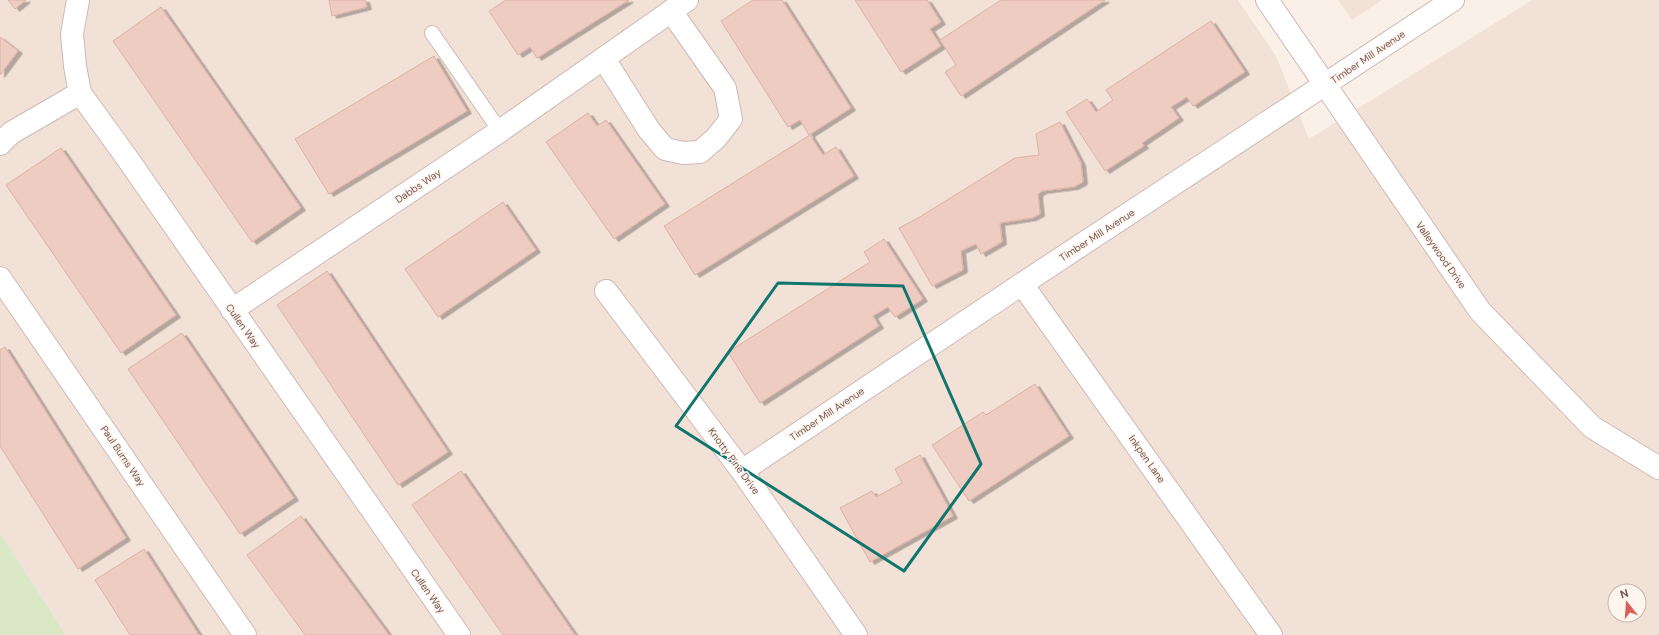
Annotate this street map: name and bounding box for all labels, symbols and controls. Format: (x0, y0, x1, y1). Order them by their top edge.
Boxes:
street label: Timber Mill Avenue (1328, 27, 1408, 87)
street label: Dabbs Way (393, 166, 444, 206)
street label: Timber Mill Avenue (1057, 206, 1137, 264)
street label: Valleywood Drive (1413, 219, 1469, 291)
street label: Cullen Way (223, 301, 263, 351)
street label: Timber Mill Avenue (787, 384, 867, 444)
street label: Paul Burns Way (98, 423, 148, 489)
street label: Knotty Pine Drive (705, 425, 763, 497)
street label: Inkpen Lane (1126, 433, 1168, 486)
street label: Cullen Way (408, 566, 448, 616)
north arrow (1607, 583, 1647, 623)
text: N (1618, 586, 1630, 601)

